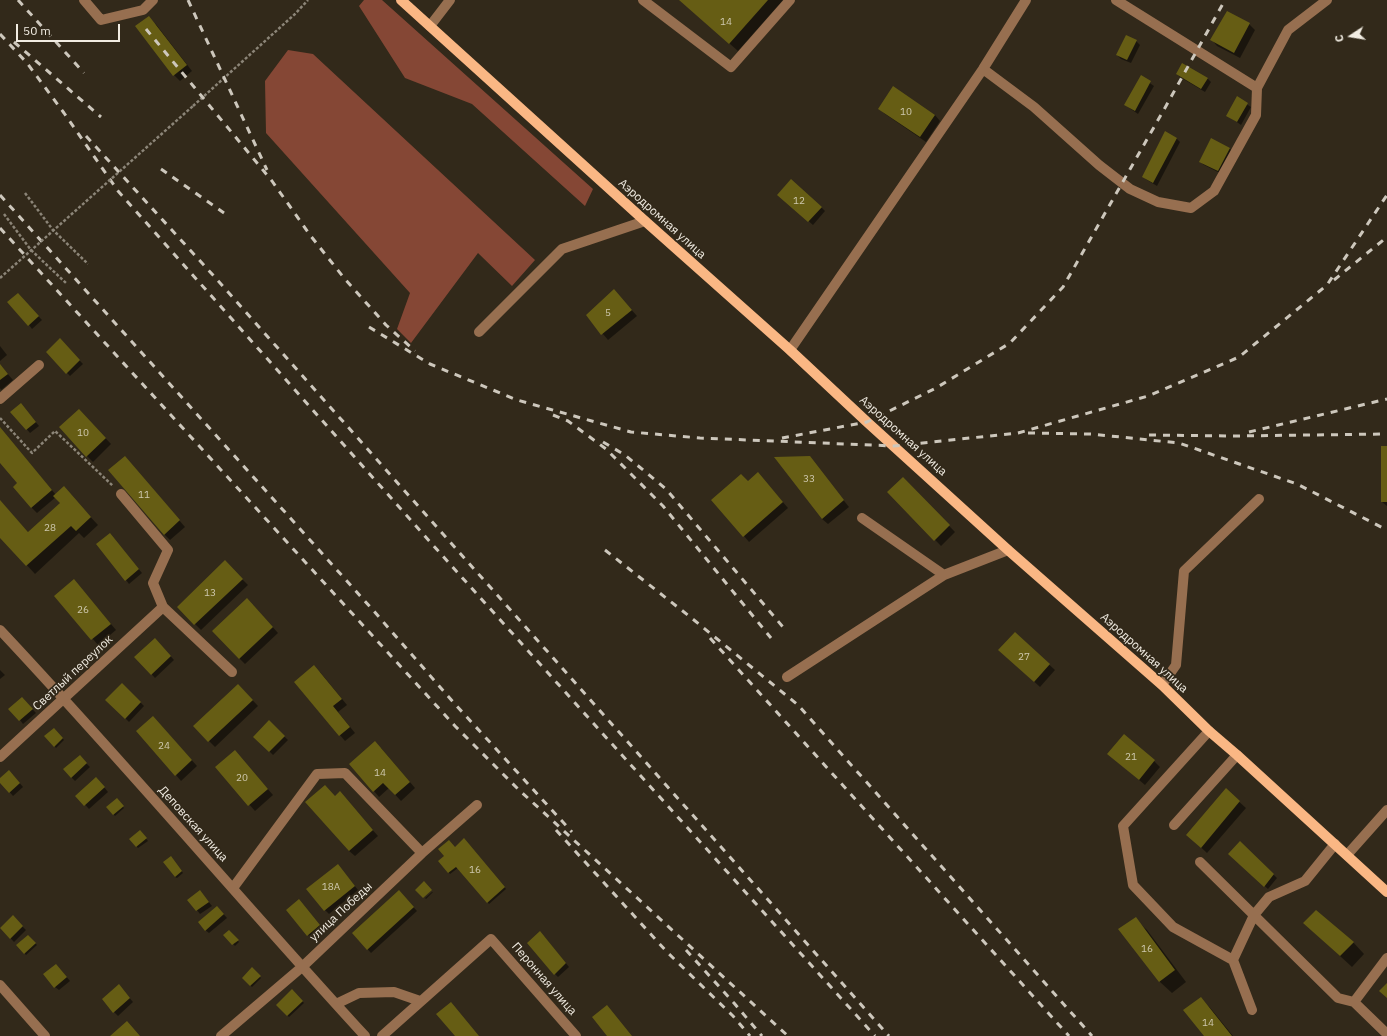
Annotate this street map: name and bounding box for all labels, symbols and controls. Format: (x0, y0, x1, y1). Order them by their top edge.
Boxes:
scale bar (18, 16, 122, 42)
house number: 14 (720, 16, 732, 28)
north arrow (1331, 16, 1371, 56)
text: 50 m (23, 23, 51, 38)
text: С (1332, 34, 1347, 43)
house number: 10 (900, 106, 912, 118)
street label: Аэродромная улица (615, 176, 709, 262)
house number: 12 (793, 195, 805, 207)
house number: 5 (605, 307, 611, 319)
street label: Аэродромная улица (856, 393, 950, 479)
house number: 10 (77, 427, 89, 439)
house number: 33 (803, 473, 815, 485)
house number: 11 (138, 489, 150, 501)
house number: 28 (44, 522, 56, 534)
house number: 13 (204, 587, 216, 599)
house number: 26 (77, 604, 89, 616)
street label: Аэродромная улица (1097, 610, 1191, 696)
street label: Светлый переулок (30, 632, 116, 714)
house number: 27 (1018, 651, 1030, 663)
house number: 24 (158, 740, 170, 752)
house number: 21 (1125, 751, 1137, 763)
house number: 14 (374, 767, 386, 779)
house number: 20 (236, 772, 248, 784)
street label: Деповская улица (155, 783, 231, 865)
house number: 16 (469, 864, 481, 876)
street label: улица Победы (307, 879, 375, 945)
house number: 18А (322, 881, 340, 893)
street label: Перонная улица (509, 940, 579, 1018)
house number: 16 (1141, 943, 1153, 955)
house number: 14 (1202, 1017, 1214, 1029)

